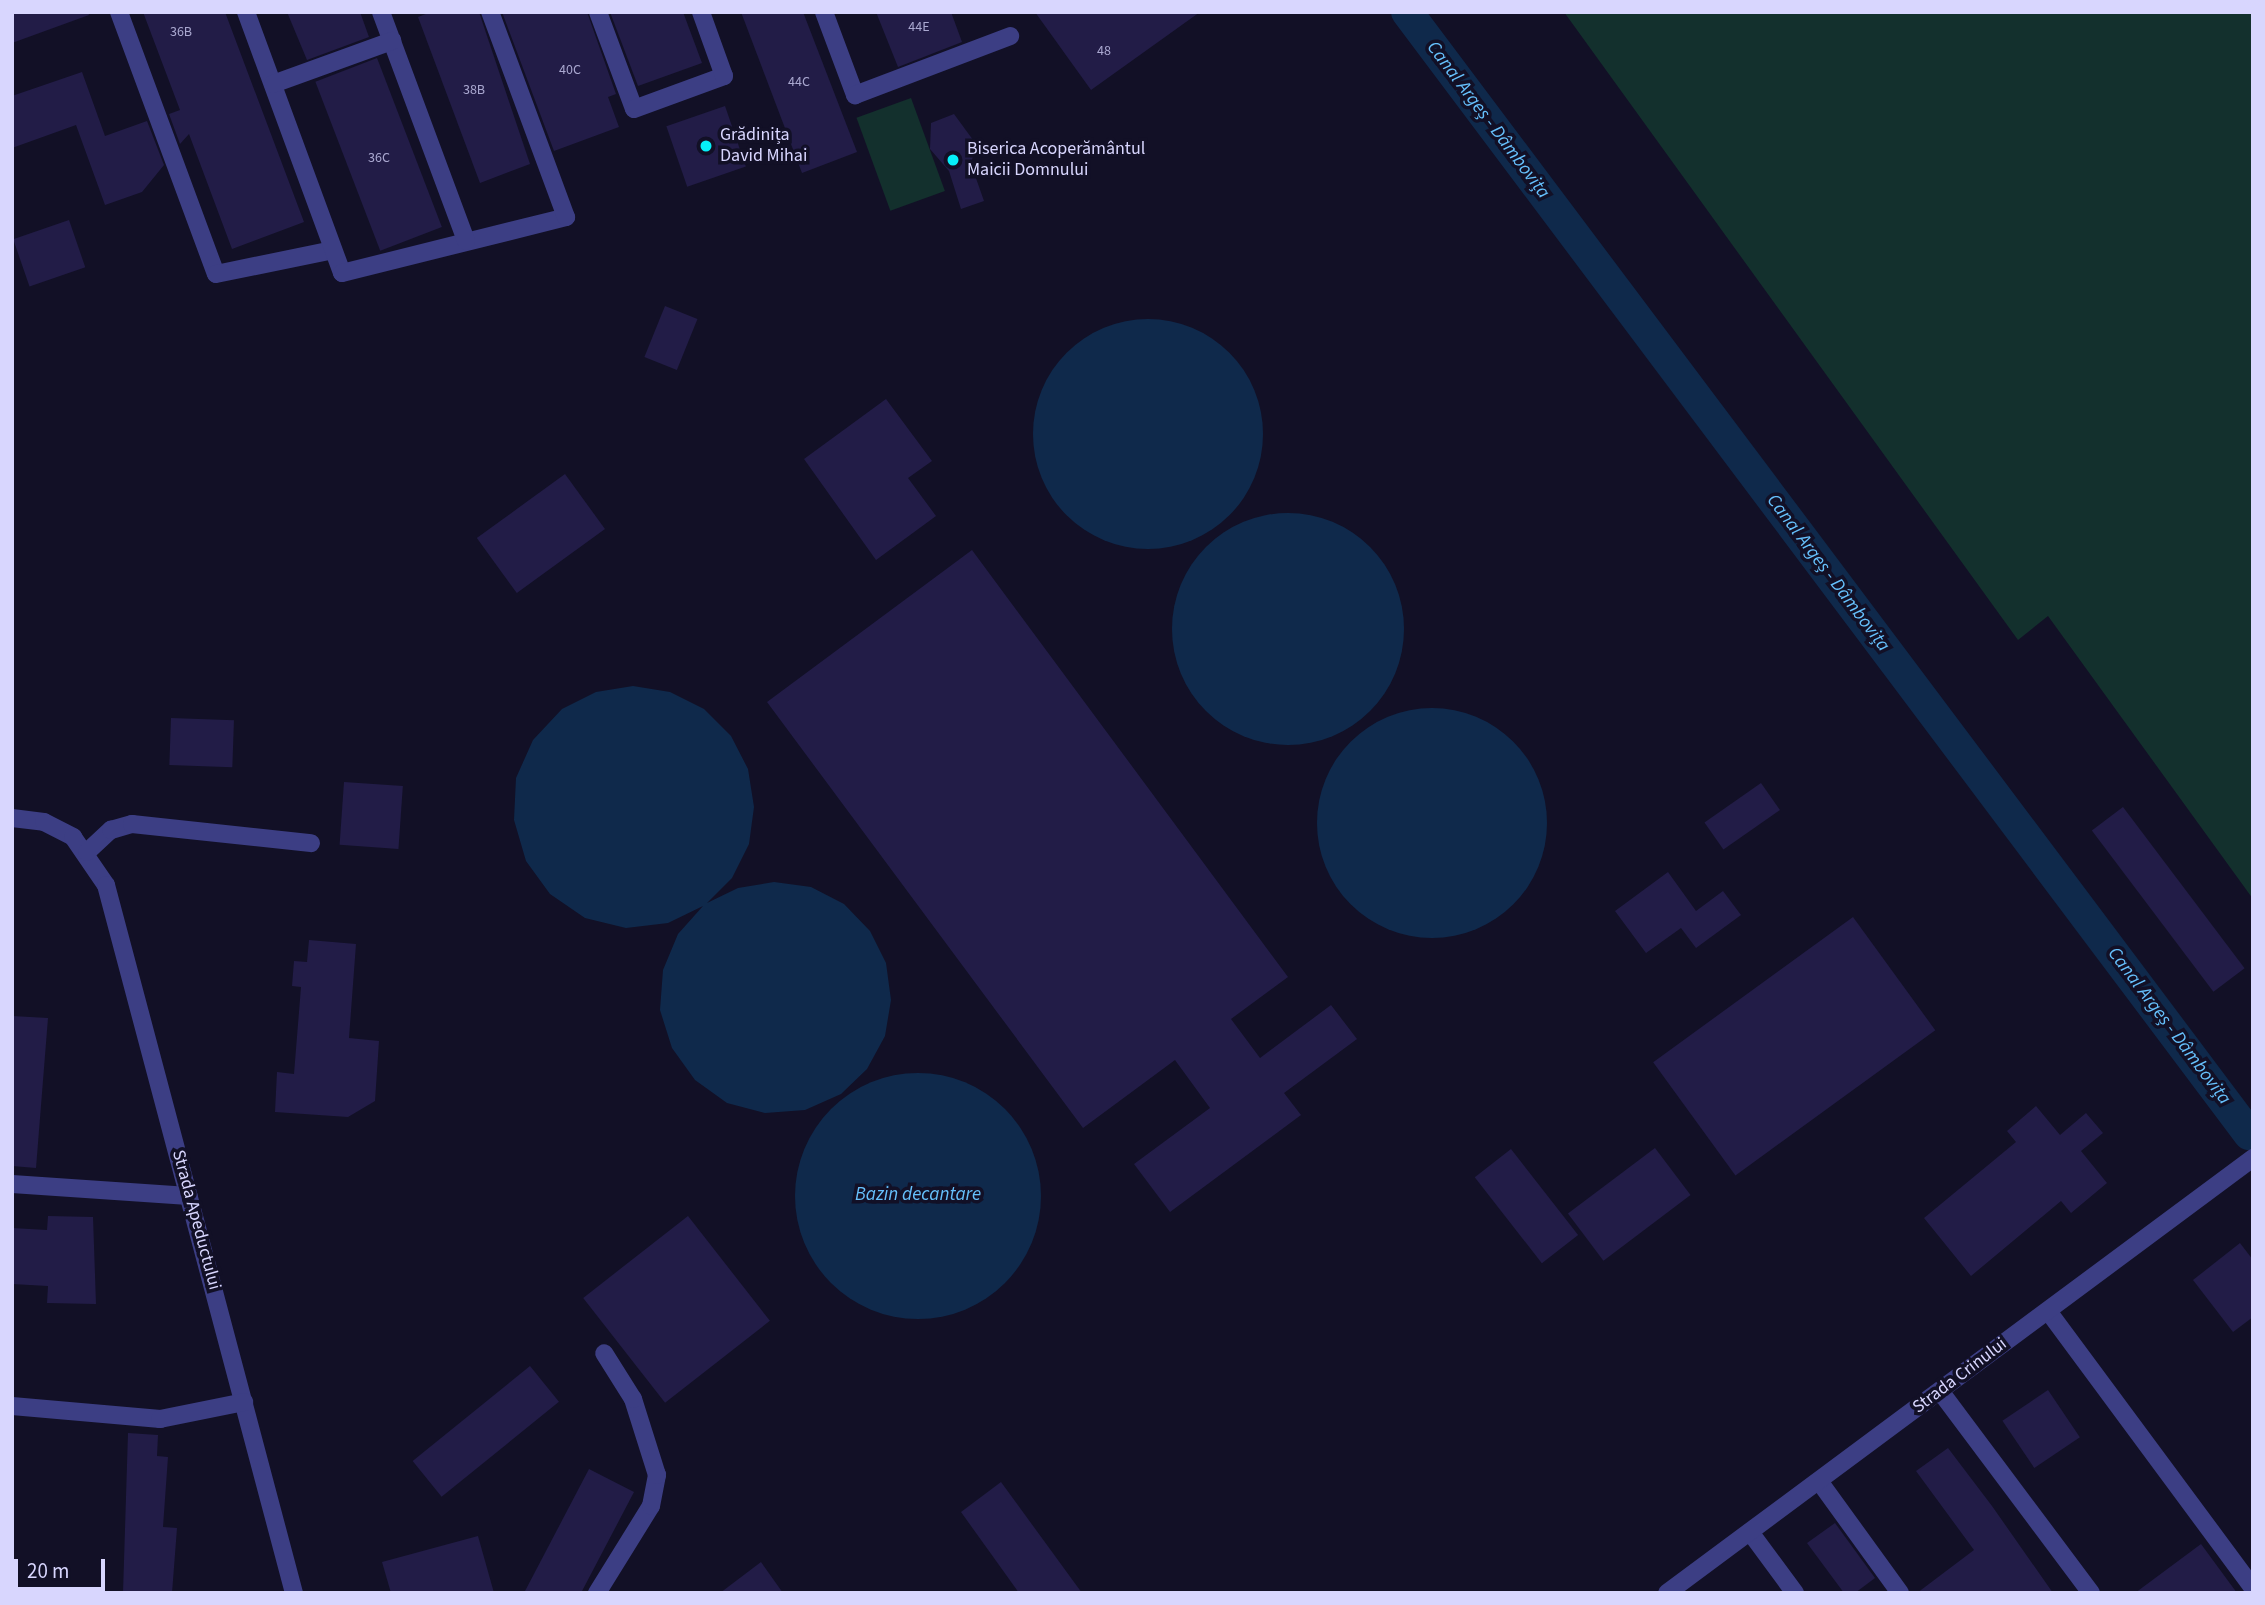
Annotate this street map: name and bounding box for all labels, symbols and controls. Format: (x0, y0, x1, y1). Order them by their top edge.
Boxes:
house number: 44E (908, 19, 930, 35)
house number: 36B (170, 24, 192, 40)
water label: Canal Argeș - Dâmbovița (1421, 37, 1555, 203)
house number: 48 (1097, 43, 1111, 59)
house number: 40C (559, 62, 581, 78)
house number: 44C (788, 74, 810, 90)
house number: 38B (463, 82, 485, 98)
place label: Grădinița David Mihai (720, 125, 807, 168)
marker: Grădinița David Mihai (698, 138, 714, 154)
place label: Biserica Acoperământul Maicii Domnului (967, 139, 1145, 182)
house number: 36C (368, 150, 390, 166)
marker: Biserica Acoperământul Maicii Domnului (945, 152, 961, 168)
water label: Canal Argeș - Dâmbovița (1761, 490, 1895, 656)
water label: Canal Argeș - Dâmbovița (2102, 943, 2236, 1109)
street label: Strada Apeductului (167, 1148, 225, 1292)
water label: Bazin decantare (855, 1184, 981, 1206)
street label: Strada Crinului (1909, 1334, 2011, 1418)
scale bar (18, 1546, 108, 1590)
text: 20 m (27, 1556, 69, 1586)

